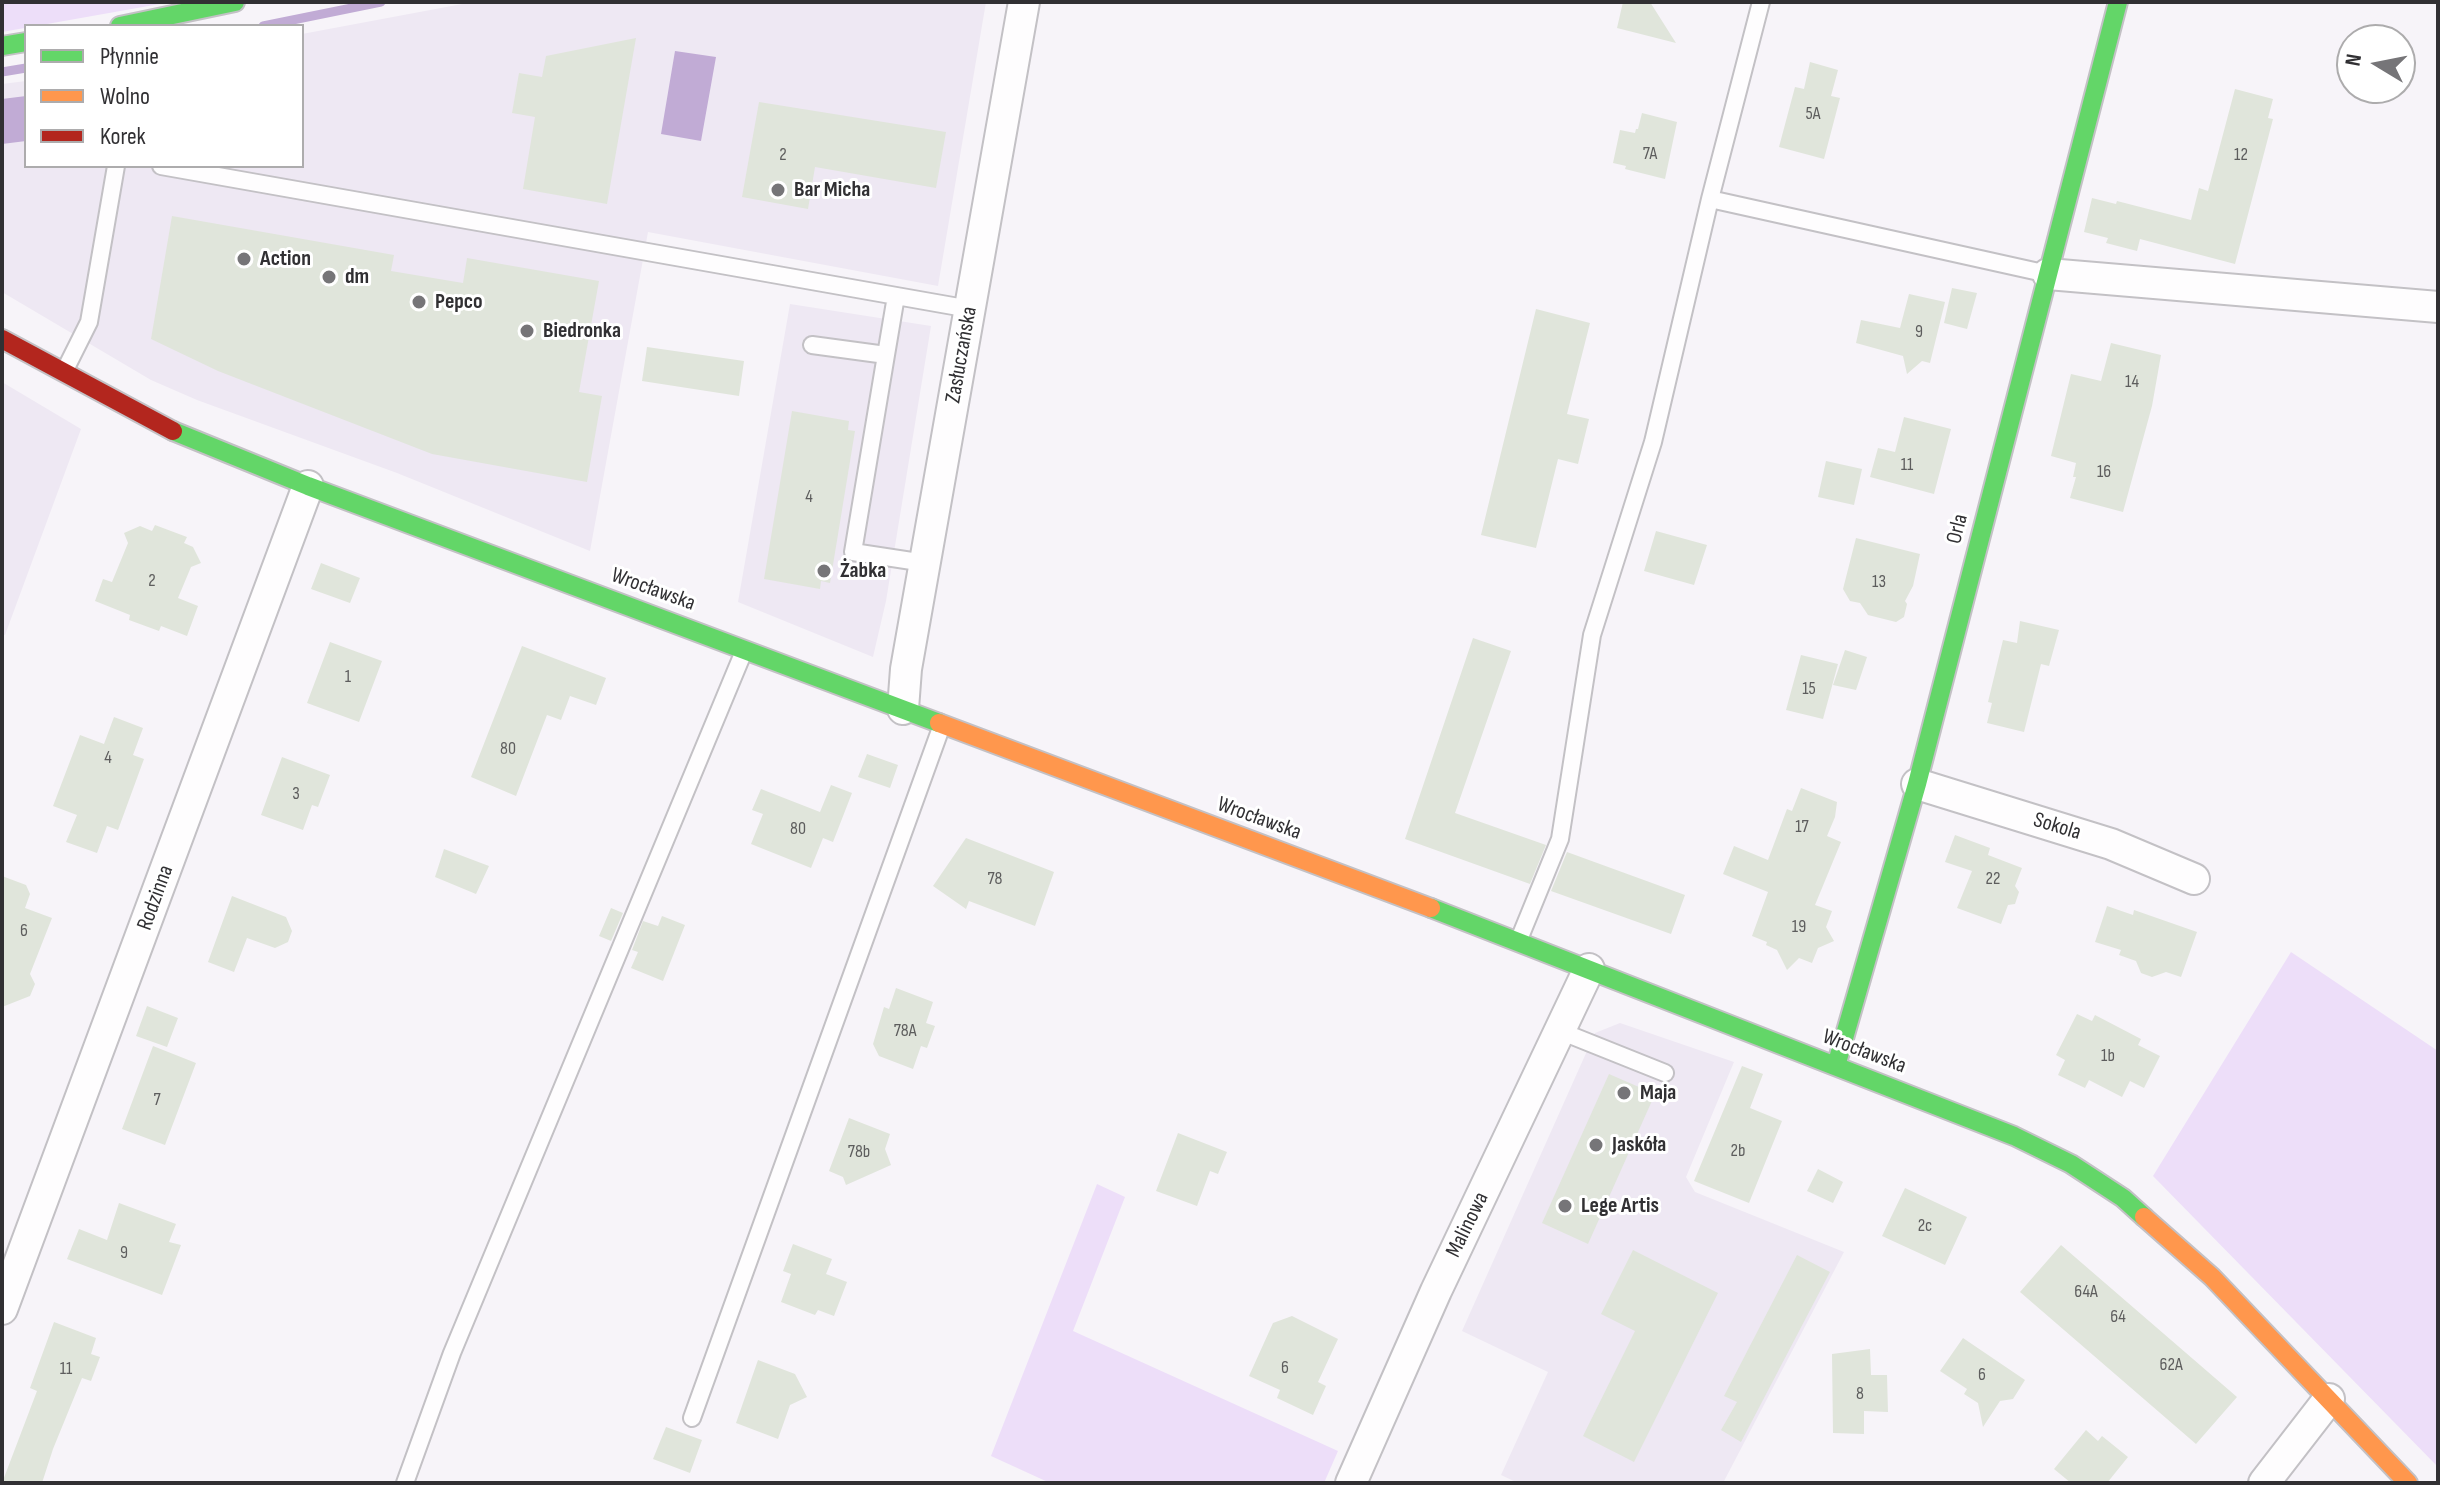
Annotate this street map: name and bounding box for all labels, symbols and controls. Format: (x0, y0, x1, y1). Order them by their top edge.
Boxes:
legend (24, 24, 304, 168)
north arrow (2336, 24, 2416, 104)
text: Płynnie (100, 42, 159, 71)
text: N (2340, 52, 2368, 68)
text: Wolno (100, 82, 150, 111)
house number: 5A (1806, 103, 1820, 125)
text: Korek (100, 122, 146, 151)
house number: 7A (1643, 143, 1657, 165)
house number: 2 (779, 144, 787, 166)
house number: 12 (2234, 144, 2248, 166)
place label: Bar Micha (794, 177, 870, 203)
marker: Bar Micha (769, 181, 787, 199)
place label: Action (260, 246, 311, 272)
marker: Action (235, 250, 253, 268)
place label: dm (345, 264, 369, 290)
marker: dm (320, 268, 338, 286)
place label: Pepco (435, 289, 483, 315)
marker: Pepco (410, 293, 428, 311)
street label: Zasłuczańska (941, 305, 983, 405)
place label: Biedronka (543, 318, 621, 344)
house number: 9 (1915, 321, 1923, 343)
marker: Biedronka (518, 322, 536, 340)
house number: 14 (2125, 371, 2139, 393)
house number: 11 (1901, 454, 1913, 476)
house number: 16 (2097, 461, 2111, 483)
house number: 4 (805, 486, 813, 508)
street label: Orla (1942, 511, 1974, 547)
place label: Żabka (840, 558, 886, 584)
marker: Żabka (815, 562, 833, 580)
street label: Wrocławska (607, 563, 699, 617)
house number: 2 (148, 570, 156, 592)
house number: 13 (1872, 571, 1886, 593)
house number: 1 (345, 666, 351, 688)
house number: 15 (1802, 678, 1816, 700)
house number: 80 (500, 738, 516, 760)
house number: 4 (104, 747, 112, 769)
house number: 3 (292, 783, 300, 805)
street label: Wrocławska (1213, 792, 1305, 846)
street label: Sokola (2030, 807, 2084, 847)
house number: 17 (1795, 816, 1809, 838)
house number: 80 (790, 818, 806, 840)
street label: Rodzinna (132, 862, 180, 934)
house number: 78 (987, 868, 1003, 890)
house number: 22 (1986, 868, 2000, 890)
house number: 19 (1792, 916, 1806, 938)
house number: 6 (20, 920, 28, 942)
house number: 78A (894, 1020, 916, 1042)
street label: Wrocławska (1818, 1024, 1910, 1080)
house number: 1b (2101, 1045, 2115, 1067)
place label: Maja (1640, 1080, 1676, 1106)
marker: Maja (1615, 1084, 1633, 1102)
house number: 7 (153, 1089, 161, 1111)
place label: Jaskóła (1612, 1132, 1666, 1158)
marker: Jaskóła (1587, 1136, 1605, 1154)
house number: 2b (1731, 1140, 1745, 1162)
house number: 78b (848, 1141, 870, 1163)
street label: Malinowa (1441, 1188, 1495, 1262)
place label: Lege Artis (1581, 1193, 1659, 1219)
marker: Lege Artis (1556, 1197, 1574, 1215)
house number: 2c (1918, 1215, 1932, 1237)
house number: 9 (120, 1242, 128, 1264)
house number: 64A (2074, 1281, 2098, 1303)
house number: 64 (2110, 1306, 2126, 1328)
house number: 62A (2159, 1354, 2183, 1376)
house number: 6 (1281, 1357, 1289, 1379)
house number: 11 (60, 1358, 72, 1380)
house number: 6 (1978, 1364, 1986, 1386)
house number: 8 (1856, 1383, 1864, 1405)

